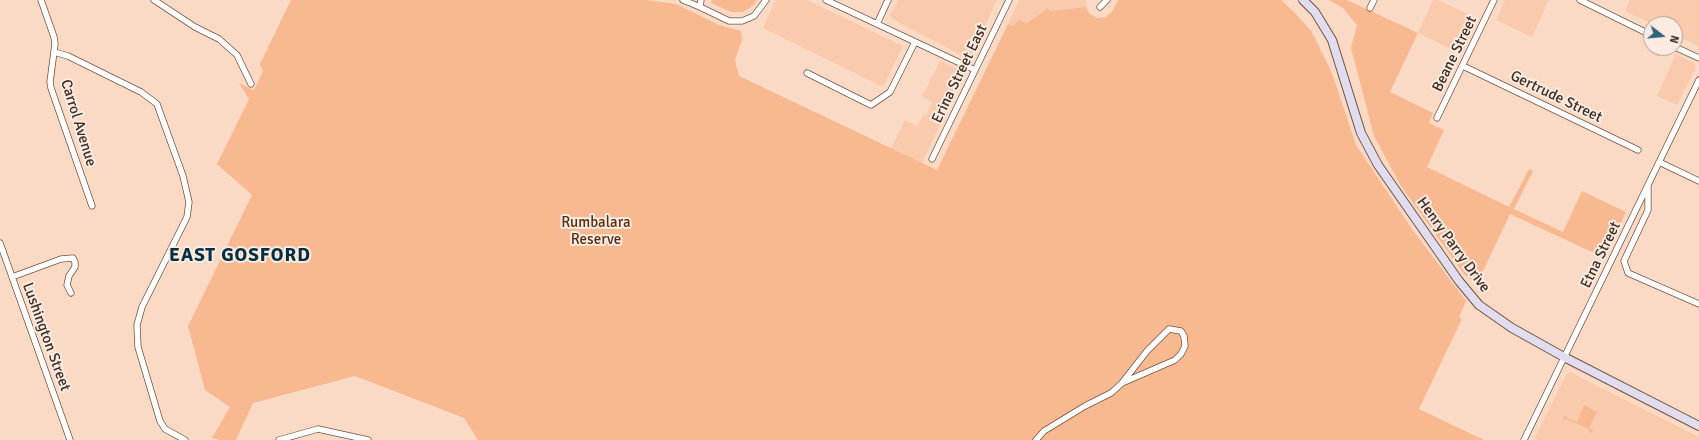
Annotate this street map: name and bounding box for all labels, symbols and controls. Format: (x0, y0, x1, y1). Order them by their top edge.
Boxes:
street label: Beane Street (1429, 13, 1481, 95)
north arrow (1643, 16, 1683, 56)
street label: Erina Street East (928, 22, 992, 126)
text: N (1667, 34, 1681, 45)
street label: Gertrude Street (1507, 67, 1605, 127)
street label: Carrol Avenue (56, 77, 100, 169)
street label: Henry Parry Drive (1412, 194, 1494, 296)
park label: Rumbalara Reserve (561, 214, 631, 249)
street label: Etna Street (1577, 219, 1625, 291)
district label: EAST GOSFORD (169, 245, 311, 267)
street label: Lushington Street (18, 280, 74, 394)

